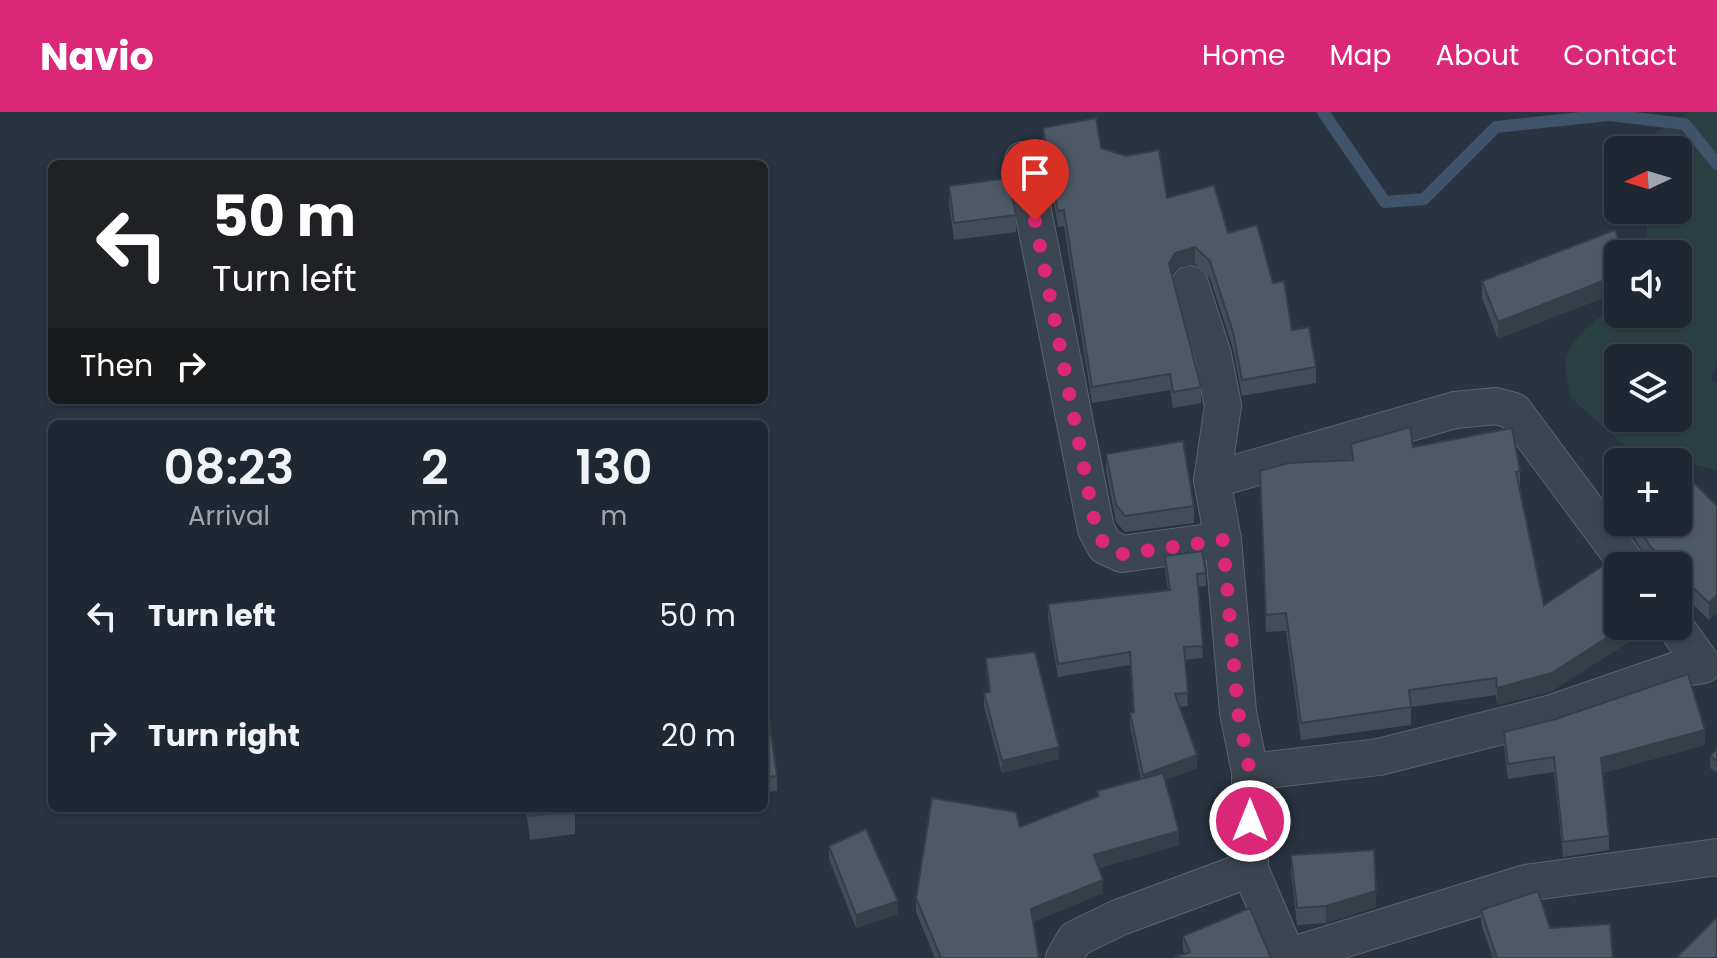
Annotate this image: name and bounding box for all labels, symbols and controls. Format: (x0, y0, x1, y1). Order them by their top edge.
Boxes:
text: Navio (40, 30, 154, 83)
text: Home (1202, 36, 1285, 75)
text: Map (1329, 36, 1391, 75)
text: About (1435, 36, 1519, 75)
text: Contact (1563, 36, 1677, 75)
north arrow (1604, 136, 1692, 224)
map controls (1604, 136, 1692, 640)
pin (1001, 139, 1069, 221)
icon: arrive (1013, 151, 1057, 195)
text: 50 m (212, 177, 356, 256)
icon: left (80, 192, 184, 296)
button: sound (1604, 240, 1692, 328)
text: Turn left (212, 253, 357, 304)
text: Then (80, 344, 153, 387)
icon: right (169, 344, 213, 388)
button: layers (1604, 344, 1692, 432)
text: 08:23 (164, 434, 294, 501)
text: 2 (421, 434, 449, 501)
text: 130 (575, 434, 652, 501)
button: + (1604, 448, 1692, 536)
text: Arrival (188, 498, 270, 534)
text: min (410, 498, 460, 534)
text: m (600, 498, 627, 534)
button: − (1604, 552, 1692, 640)
icon: left (80, 594, 124, 638)
text: Turn left (148, 594, 276, 637)
text: 50 m (659, 594, 736, 637)
icon: right (80, 714, 124, 758)
text: Turn right (148, 714, 300, 757)
text: 20 m (661, 714, 736, 757)
position arrow (1208, 779, 1292, 863)

